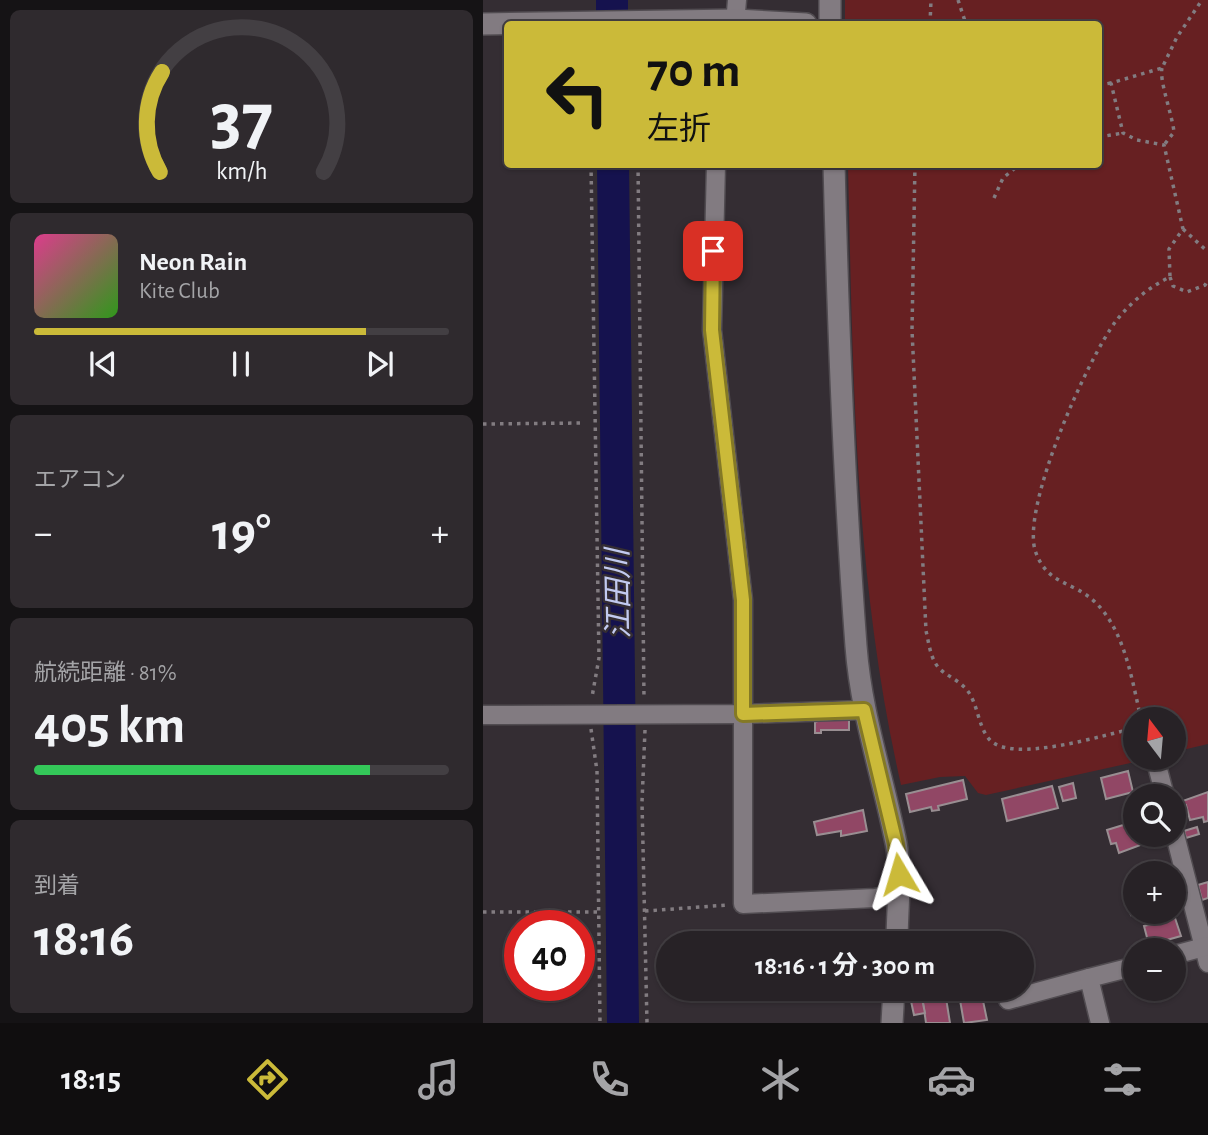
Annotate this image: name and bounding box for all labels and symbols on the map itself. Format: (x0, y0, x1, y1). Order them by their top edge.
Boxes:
pin (683, 221, 743, 281)
water label: 江田川 (602, 546, 635, 639)
north arrow (1123, 707, 1187, 770)
position arrow (862, 837, 936, 911)
speed limit sign: 40 (504, 910, 595, 1001)

